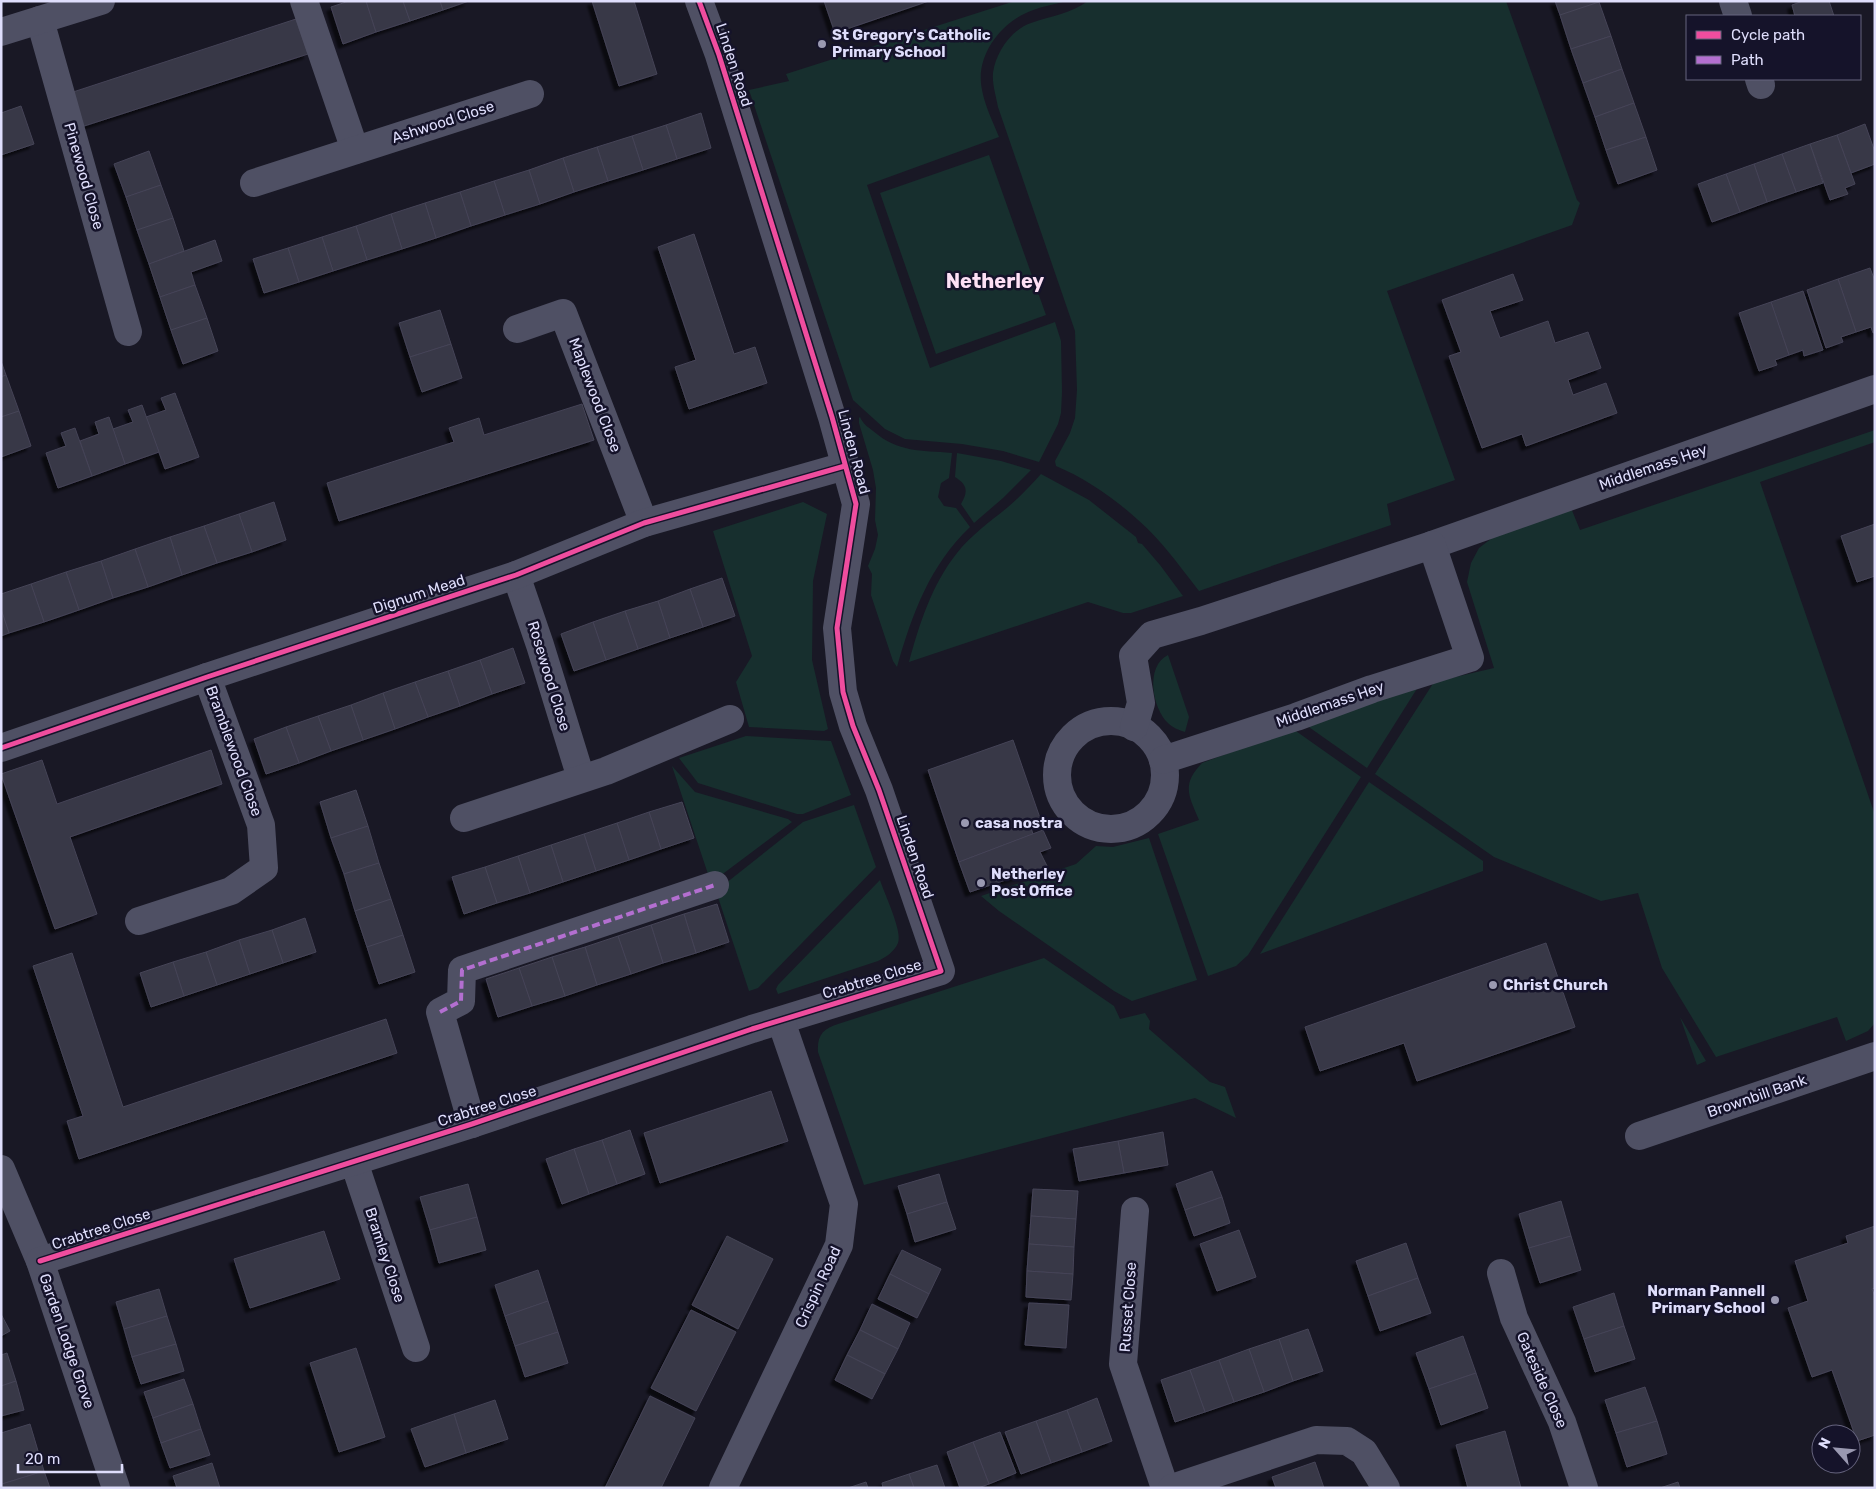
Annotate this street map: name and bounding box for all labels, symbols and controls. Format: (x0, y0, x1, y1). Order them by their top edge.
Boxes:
legend (1686, 15, 1861, 80)
street label: Linden Road (712, 21, 756, 109)
place label: St Gregory's Catholic Primary School (832, 26, 991, 61)
text: Cycle path (1731, 26, 1805, 44)
marker: St Gregory's Catholic Primary School (816, 38, 828, 50)
text: Path (1731, 51, 1764, 69)
street label: Ashwood Close (389, 97, 497, 147)
street label: Pinewood Close (60, 120, 108, 232)
district label: Netherley (946, 269, 1044, 293)
street label: Maplewood Close (565, 335, 625, 455)
street label: Linden Road (834, 408, 874, 496)
street label: Middlemass Hey (1597, 440, 1709, 494)
street label: Dignum Mead (371, 571, 467, 617)
street label: Rosewood Close (524, 619, 574, 733)
street label: Middlemass Hey (1274, 677, 1386, 731)
street label: Bramblewood Close (202, 683, 266, 819)
street label: Linden Road (892, 813, 938, 901)
place label: casa nostra (975, 814, 1063, 832)
marker: casa nostra (959, 817, 971, 829)
place label: Netherley Post Office (991, 865, 1073, 900)
marker: Netherley Post Office (975, 877, 987, 889)
street label: Crabtree Close (820, 955, 924, 1003)
place label: Christ Church (1503, 976, 1608, 994)
marker: Christ Church (1487, 979, 1499, 991)
street label: Brownbill Bank (1705, 1071, 1809, 1121)
street label: Crabtree Close (435, 1082, 539, 1130)
street label: Crabtree Close (49, 1205, 153, 1253)
street label: Bramley Close (361, 1205, 409, 1305)
street label: Crispin Road (791, 1243, 845, 1331)
street label: Russet Close (1116, 1261, 1140, 1353)
street label: Garden Lodge Grove (35, 1271, 99, 1411)
place label: Norman Pannell Primary School (1647, 1282, 1765, 1317)
marker: Norman Pannell Primary School (1769, 1294, 1781, 1306)
street label: Gateside Close (1513, 1329, 1571, 1431)
north arrow (1811, 1424, 1861, 1474)
text: N (1815, 1435, 1835, 1452)
scale bar (18, 1442, 121, 1474)
text: 20 m (25, 1450, 60, 1468)

